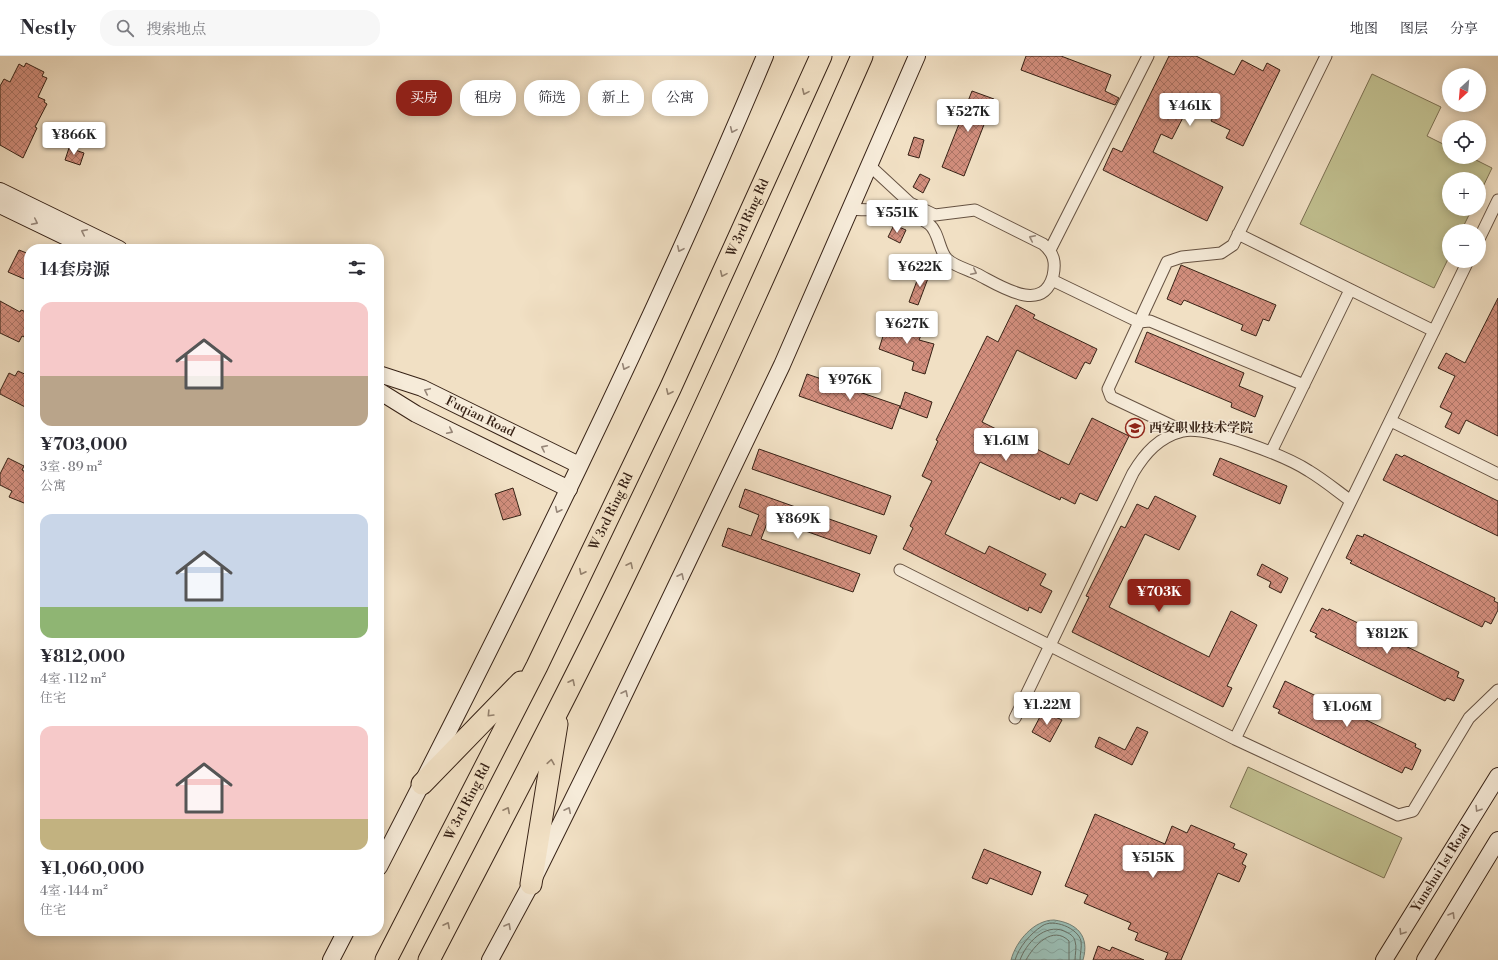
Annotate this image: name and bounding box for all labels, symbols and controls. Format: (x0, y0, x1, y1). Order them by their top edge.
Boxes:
search box (100, 10, 380, 46)
text: Nestly (20, 16, 76, 40)
icon: search (114, 17, 136, 39)
text: 搜索地点 (146, 20, 206, 39)
text: 地图 (1350, 20, 1378, 38)
text: 图层 (1400, 20, 1428, 38)
text: 分享 (1450, 20, 1478, 38)
north arrow (1442, 68, 1486, 112)
map controls (1442, 68, 1486, 268)
chip: 买房 (396, 80, 452, 116)
chip: 租房 (460, 80, 516, 116)
chip: 筛选 (524, 80, 580, 116)
chip: 新上 (588, 80, 644, 116)
chip: 公寓 (652, 80, 708, 116)
one-way arrow (802, 87, 810, 95)
pin: ¥461K (1162, 93, 1218, 127)
text: ¥461K (1168, 98, 1212, 114)
pin: ¥527K (940, 99, 996, 133)
text: ¥527K (946, 104, 990, 120)
button: locate (1442, 120, 1486, 164)
pin: ¥866K (46, 122, 102, 156)
one-way arrow (730, 126, 738, 134)
text: ¥866K (51, 127, 97, 143)
button: + (1442, 172, 1486, 216)
street label: W 3rd Ring Rd (723, 175, 773, 260)
pin: ¥551K (869, 200, 925, 234)
text: ¥551K (876, 205, 918, 221)
one-way arrow (31, 217, 38, 225)
button: − (1442, 224, 1486, 268)
one-way arrow (80, 229, 88, 237)
one-way arrow (1029, 235, 1036, 243)
one-way arrow (677, 245, 685, 252)
pin: ¥622K (892, 254, 948, 288)
icon: filters (346, 257, 368, 279)
text: 14套房源 (40, 259, 110, 281)
text: ¥622K (898, 259, 942, 275)
one-way arrow (970, 267, 977, 275)
one-way arrow (719, 270, 727, 277)
pin: ¥627K (879, 311, 935, 345)
text: ¥627K (885, 316, 929, 332)
icon: home (168, 328, 240, 400)
one-way arrow (622, 363, 630, 370)
pin: ¥976K (822, 367, 878, 401)
text: ¥976K (828, 372, 872, 388)
one-way arrow (424, 388, 432, 396)
one-way arrow (666, 388, 674, 395)
street label: Fuqian Road (443, 393, 518, 440)
school or university icon: 西安职业技术学院 (1124, 417, 1146, 439)
place label: 西安职业技术学院 (1149, 420, 1253, 436)
one-way arrow (445, 426, 453, 434)
pin: ¥1.61M (973, 428, 1039, 462)
text: ¥1.61M (983, 433, 1029, 449)
text: ¥703,000 (40, 434, 127, 456)
one-way arrow (541, 445, 549, 453)
text: 3室 · 89 m² (40, 459, 102, 475)
street label: W 3rd Ring Rd (585, 469, 637, 554)
text: 公寓 (40, 478, 66, 494)
one-way arrow (555, 506, 563, 513)
pin: ¥869K (770, 506, 826, 540)
text: ¥869K (775, 511, 821, 527)
icon: home (168, 540, 240, 612)
one-way arrow (625, 562, 633, 570)
one-way arrow (579, 568, 587, 575)
one-way arrow (676, 573, 684, 580)
pin: ¥703K (1131, 579, 1187, 613)
text: ¥703K (1136, 584, 1182, 600)
pin: ¥812K (1359, 621, 1415, 655)
text: ¥812K (1365, 626, 1409, 642)
text: ¥812,000 (40, 646, 125, 668)
text: 4室 · 112 m² (40, 671, 106, 687)
one-way arrow (567, 678, 575, 686)
text: 住宅 (40, 690, 66, 706)
one-way arrow (620, 690, 628, 698)
pin: ¥1.22M (1014, 692, 1080, 726)
pin: ¥1.06M (1314, 694, 1380, 728)
text: ¥1.22M (1023, 697, 1071, 713)
text: ¥1.06M (1322, 699, 1372, 715)
one-way arrow (487, 709, 495, 717)
icon: home (168, 752, 240, 824)
one-way arrow (546, 759, 555, 765)
street label: W 3rd Ring Rd (441, 760, 494, 844)
one-way arrow (1475, 805, 1482, 812)
one-way arrow (502, 807, 509, 814)
one-way arrow (563, 807, 571, 814)
street label: Yunshui 1st Road (1407, 821, 1474, 916)
pin: ¥515K (1125, 845, 1181, 879)
text: ¥515K (1132, 850, 1174, 866)
text: ¥1,060,000 (40, 858, 144, 880)
text: 4室 · 144 m² (40, 883, 108, 899)
text: 住宅 (40, 902, 66, 918)
one-way arrow (1448, 912, 1455, 919)
one-way arrow (442, 922, 450, 930)
one-way arrow (504, 923, 511, 930)
one-way arrow (1399, 928, 1407, 935)

